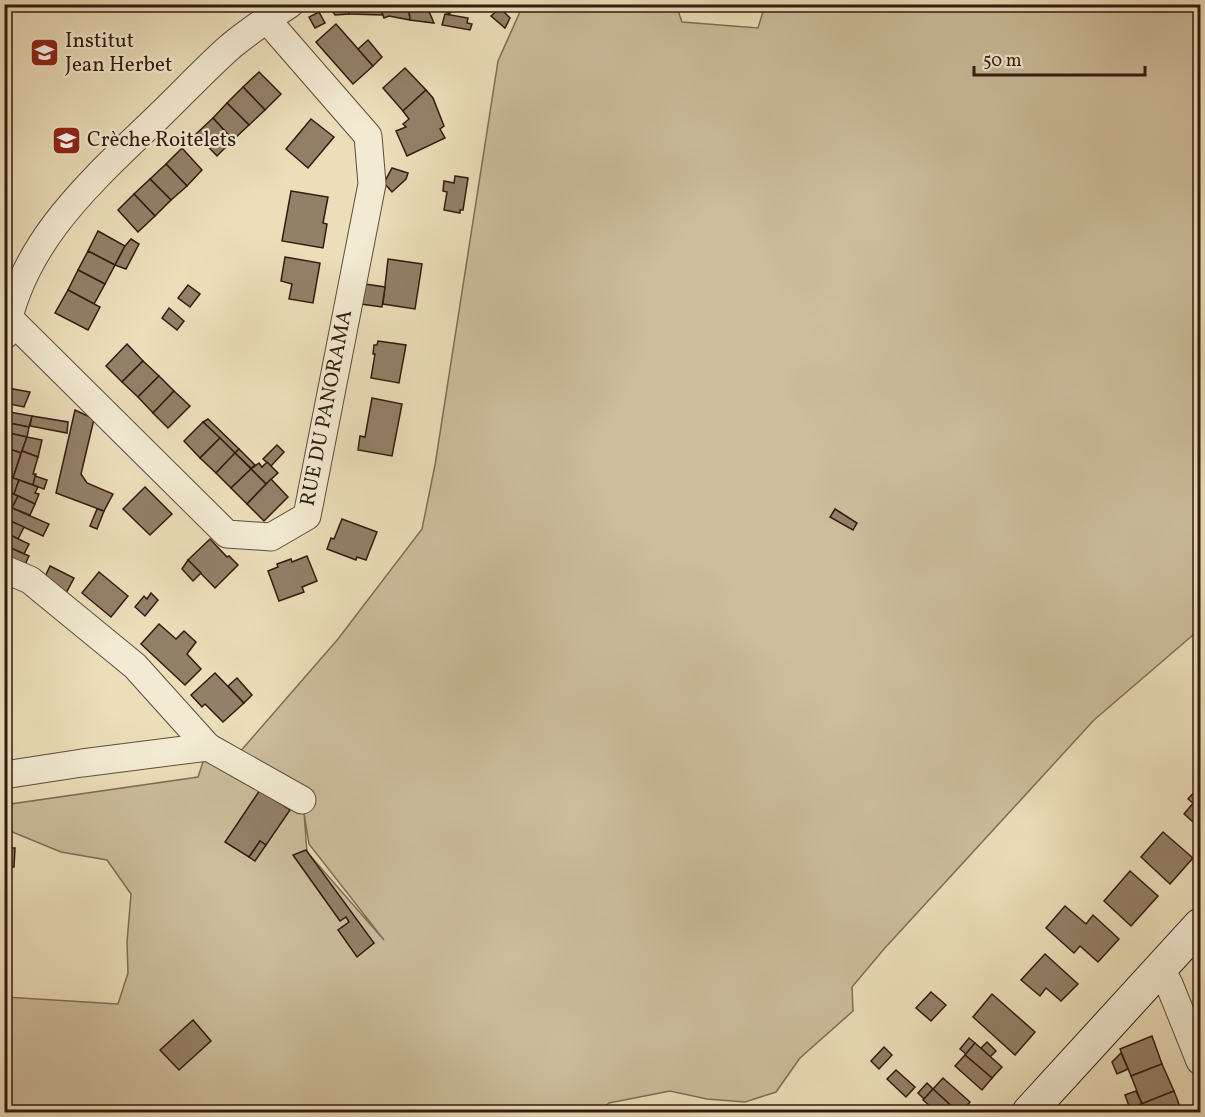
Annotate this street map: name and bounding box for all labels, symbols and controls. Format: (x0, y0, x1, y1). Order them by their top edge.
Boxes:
place label: Institut Jean Herbet (65, 27, 172, 80)
school or university icon: Institut Jean Herbet (28, 37, 60, 69)
scale bar (974, 39, 1145, 77)
text: 50 m (983, 49, 1022, 74)
school or university icon: Crèche Roitelets (50, 124, 82, 156)
place label: Crèche Roitelets (87, 126, 236, 155)
street label: RUE DU PANORAMA (294, 307, 360, 509)

